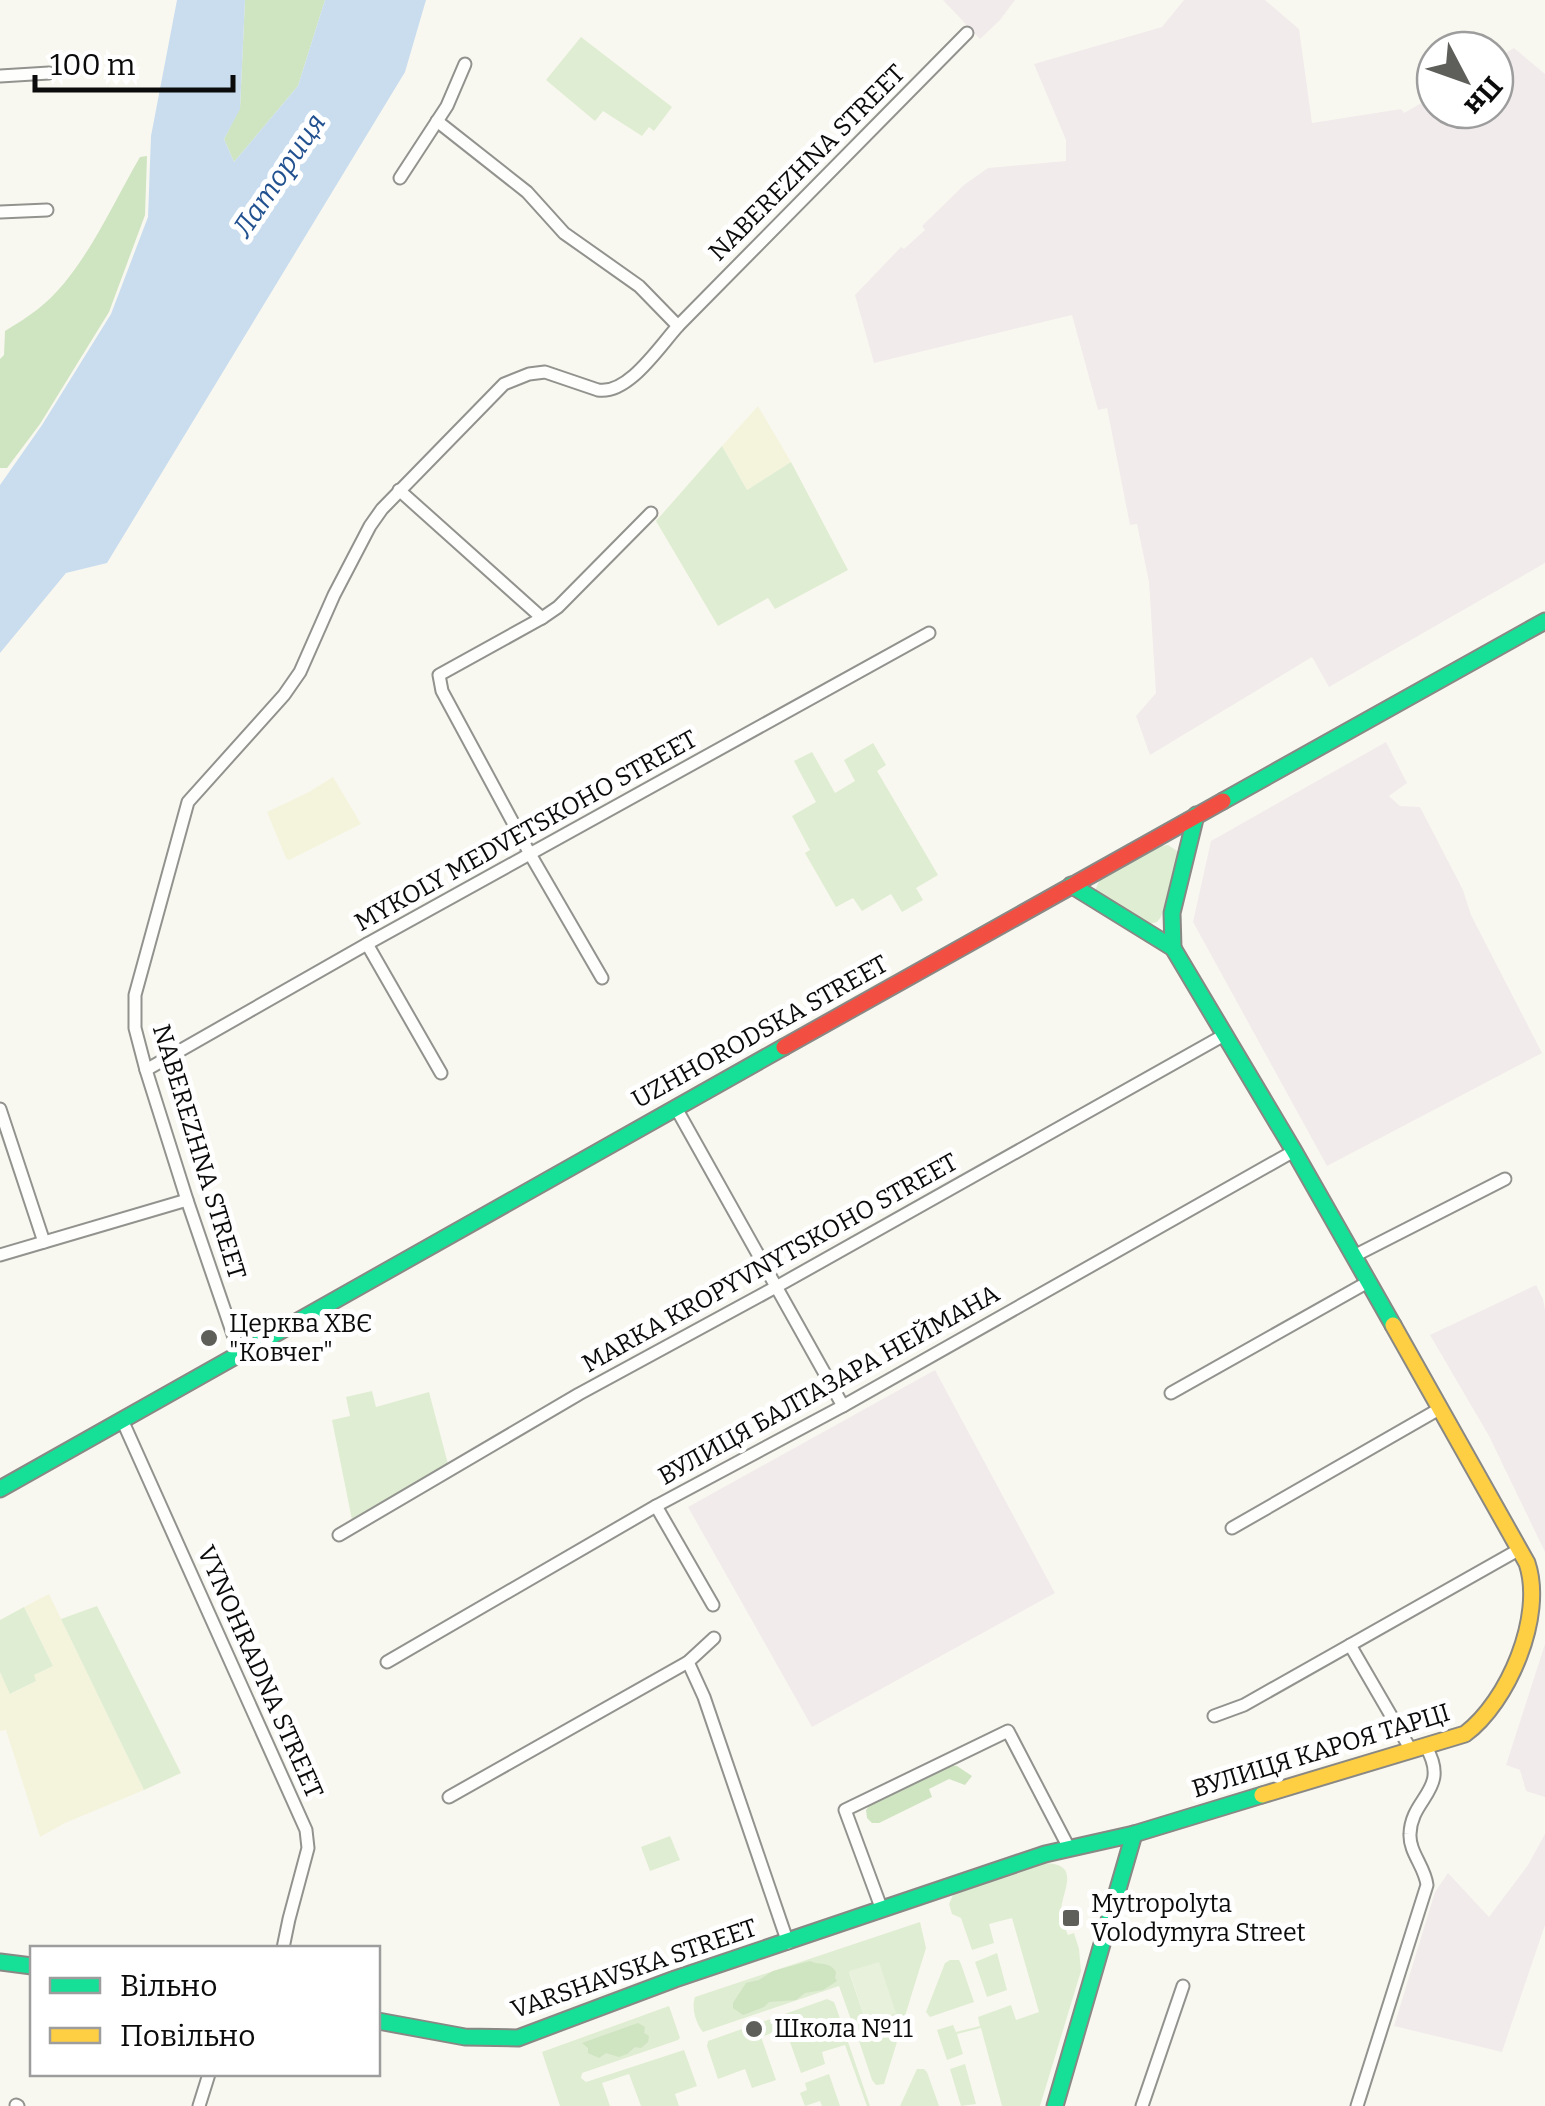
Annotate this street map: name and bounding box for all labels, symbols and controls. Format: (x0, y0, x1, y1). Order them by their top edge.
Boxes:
scale bar (35, 30, 232, 92)
north arrow (1415, 30, 1515, 130)
text: 100 m (50, 47, 136, 83)
street label: NABEREZHNA STREET (703, 59, 911, 267)
text: Пн (1458, 70, 1509, 122)
water label: Латориця (225, 107, 332, 244)
street label: MYKOLY MEDVETSKOHO STREET (350, 724, 702, 938)
street label: UZHHORODSKA STREET (627, 949, 893, 1115)
street label: NABEREZHNA STREET (146, 1021, 252, 1283)
street label: MARKA KROPYVNYTSKOHO STREET (577, 1147, 963, 1379)
street label: ВУЛИЦЯ БАЛТАЗАРА НЕЙМАНА (653, 1277, 1005, 1492)
place label: Церква ХВЄ "Ковчег" (229, 1309, 372, 1368)
marker: Церква ХВЄ "Ковчег" (198, 1327, 220, 1349)
street label: VYNOHRADNA STREET (191, 1541, 329, 1803)
street label: ВУЛИЦЯ КАРОЯ ТАРЦІ (1188, 1697, 1454, 1805)
place label: Mytropolyta Volodymyra Street (1091, 1889, 1306, 1948)
marker: Mytropolyta Volodymyra Street (1060, 1907, 1082, 1929)
street label: VARSHAVSKA STREET (507, 1913, 761, 2025)
legend (30, 1946, 380, 2076)
text: Вільно (120, 1968, 217, 2004)
place label: Школа №11 (774, 2014, 913, 2044)
text: Повільно (120, 2018, 255, 2054)
marker: Школа №11 (743, 2018, 765, 2040)

